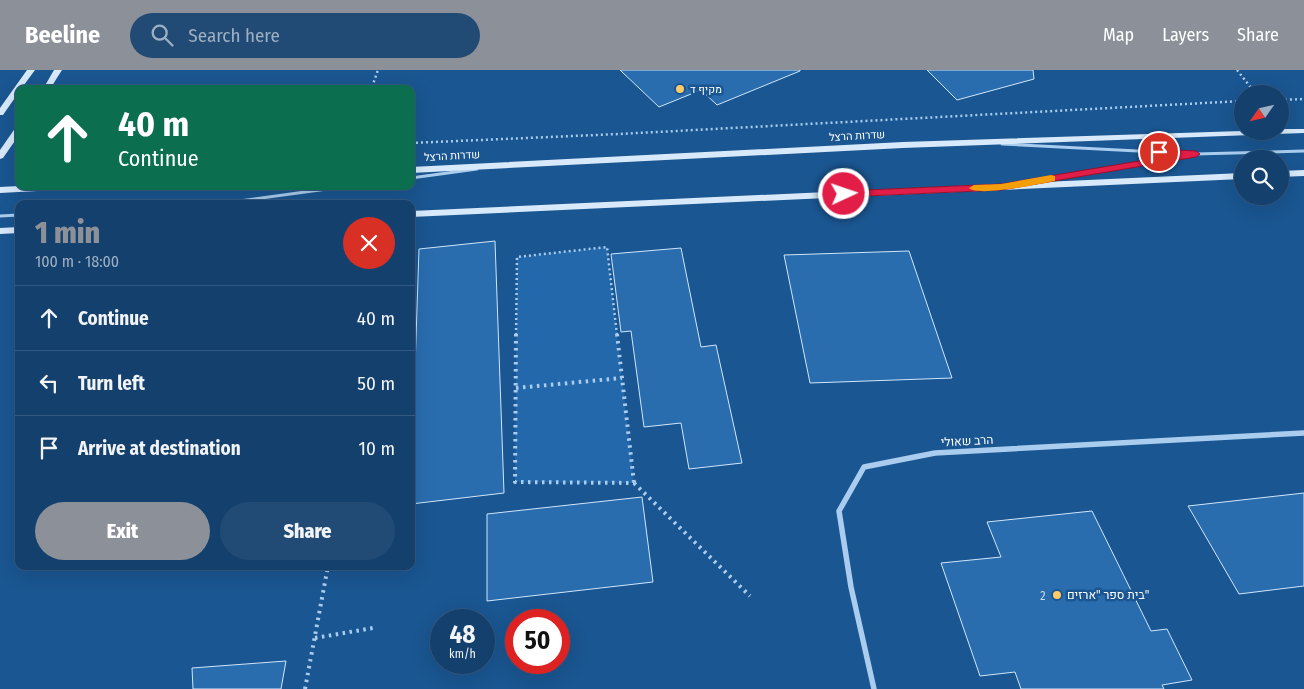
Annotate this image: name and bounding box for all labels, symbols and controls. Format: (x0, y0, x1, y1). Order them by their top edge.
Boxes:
search box (130, 13, 480, 58)
text: Beeline (25, 21, 100, 49)
icon: search (148, 21, 176, 49)
text: Search here (188, 24, 280, 47)
text: Map (1103, 24, 1134, 46)
text: Layers (1162, 24, 1209, 46)
text: Share (1237, 24, 1279, 46)
marker: מקיף ד (674, 83, 686, 95)
place label: מקיף ד (690, 83, 722, 96)
north arrow (1234, 85, 1289, 140)
map controls (1234, 85, 1289, 205)
text: 40 m (118, 103, 189, 145)
icon: ahead (35, 105, 100, 170)
street label: שדרות הרצל (829, 128, 885, 144)
pin (1138, 131, 1180, 173)
icon: arrive (1145, 138, 1173, 166)
text: Continue (118, 145, 199, 172)
street label: שדרות הרצל (424, 148, 480, 164)
button: search (1234, 150, 1289, 205)
position arrow (817, 167, 869, 219)
text: 1 min (35, 215, 100, 251)
button: close (343, 217, 395, 269)
text: 100 m · 18:00 (35, 252, 119, 271)
icon: ahead (35, 304, 63, 332)
text: Continue (78, 307, 149, 330)
text: 40 m (357, 307, 395, 330)
icon: left (35, 369, 63, 397)
text: Turn left (78, 372, 145, 395)
text: 50 m (357, 372, 395, 395)
street label: הרב שאולי (940, 433, 994, 449)
icon: arrive (35, 434, 63, 462)
text: Arrive at destination (78, 437, 241, 460)
text: 10 m (359, 437, 395, 460)
button: Exit (35, 502, 210, 560)
button: Share (220, 502, 395, 560)
place label: בית ספר "ארזים" (1067, 588, 1149, 602)
house number: 2 (1040, 589, 1046, 603)
marker: בית ספר "ארזים" (1051, 589, 1063, 601)
speed limit sign: 50 (505, 609, 570, 674)
text: 48 (449, 620, 476, 650)
text: km/h (449, 647, 476, 661)

